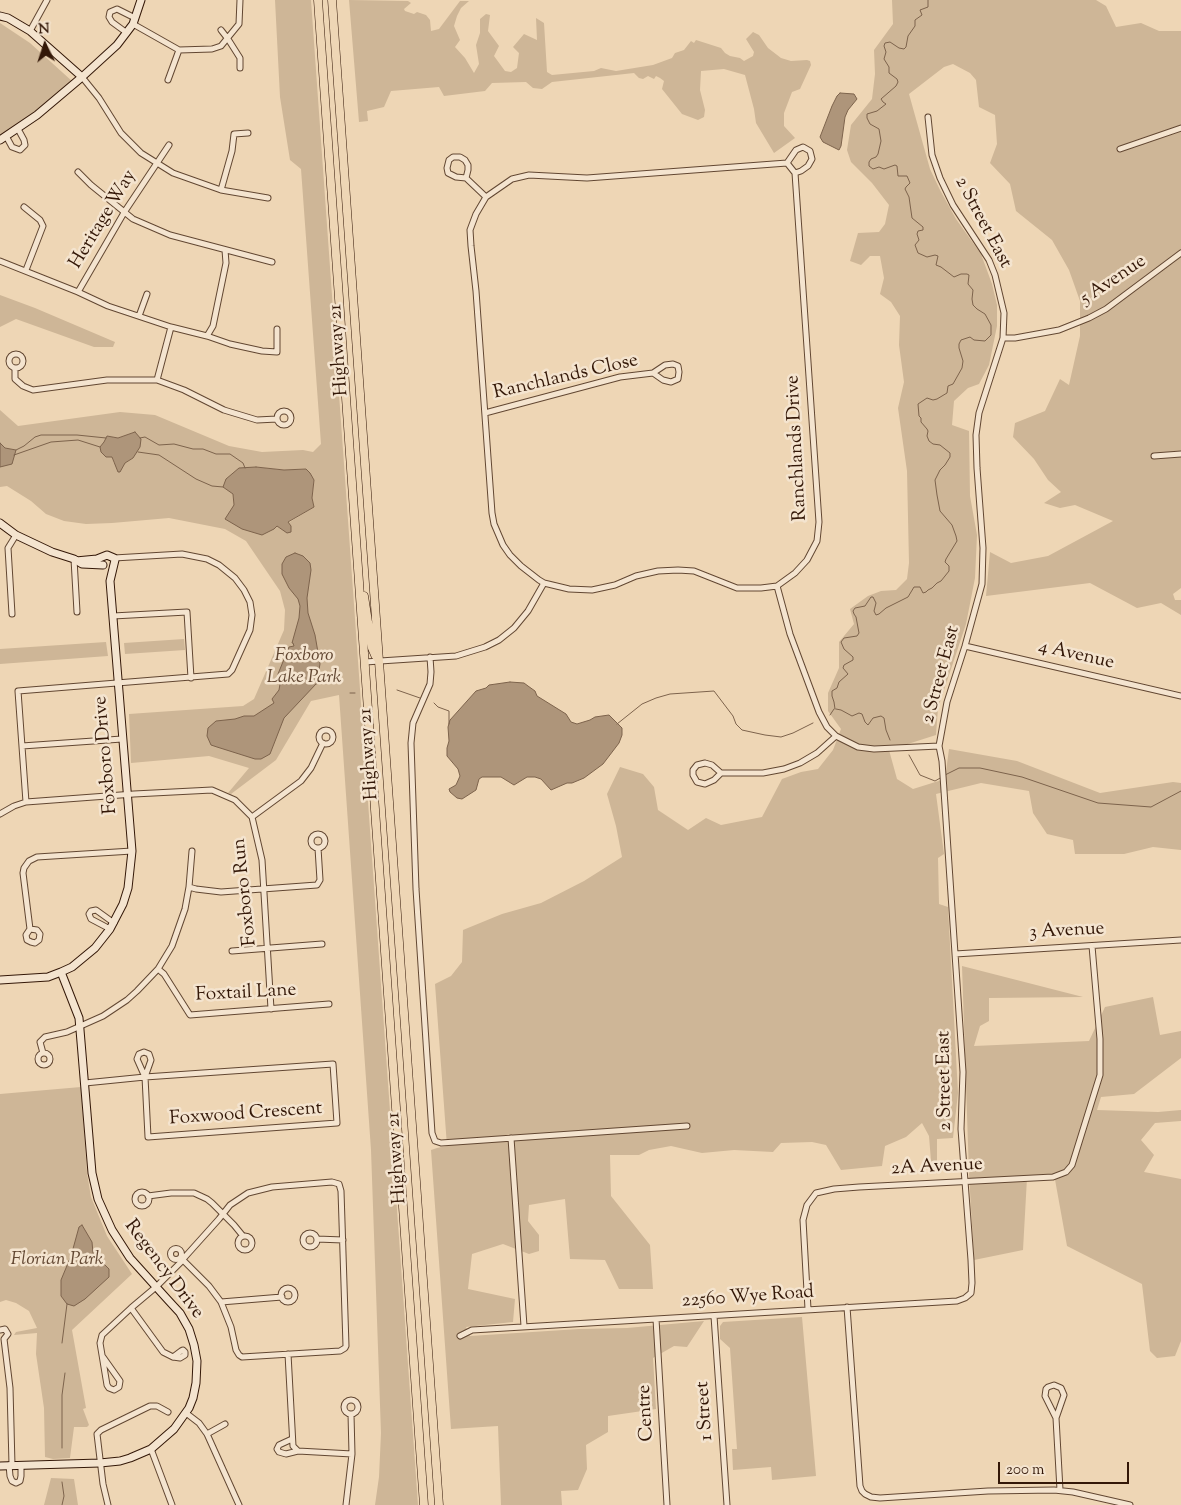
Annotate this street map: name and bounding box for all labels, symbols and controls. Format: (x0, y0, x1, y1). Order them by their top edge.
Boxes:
north arrow (20, 20, 70, 70)
text: N (38, 20, 50, 40)
street label: Heritage Way (66, 166, 142, 274)
street label: 2 Street East (948, 173, 1016, 273)
street label: 5 Avenue (1077, 251, 1151, 311)
street label: Highway 21 (325, 303, 355, 397)
street label: Ranchlands Close (492, 350, 640, 406)
street label: Ranchlands Drive (783, 374, 813, 522)
street label: 2 Street East (918, 624, 966, 726)
street label: 4 Avenue (1036, 636, 1116, 676)
park label: Foxboro Lake Park (267, 646, 341, 690)
street label: Foxboro Drive (90, 695, 124, 815)
street label: Highway 21 (355, 707, 385, 801)
street label: Foxboro Run (229, 837, 263, 947)
street label: 3 Avenue (1029, 919, 1105, 945)
street label: Foxtail Lane (195, 980, 297, 1008)
street label: 2 Street East (934, 1031, 958, 1131)
street label: Foxwood Crescent (169, 1098, 323, 1132)
street label: Highway 21 (383, 1111, 413, 1205)
street label: 2A Avenue (891, 1154, 983, 1182)
street label: Regency Drive (118, 1216, 208, 1324)
park label: Florian Park (11, 1250, 103, 1272)
street label: 22560 Wye Road (681, 1282, 815, 1314)
street label: 1 Street (693, 1380, 719, 1442)
street label: Centre (634, 1384, 660, 1442)
scale bar (1001, 1452, 1132, 1484)
text: 200 m (1006, 1460, 1045, 1481)

